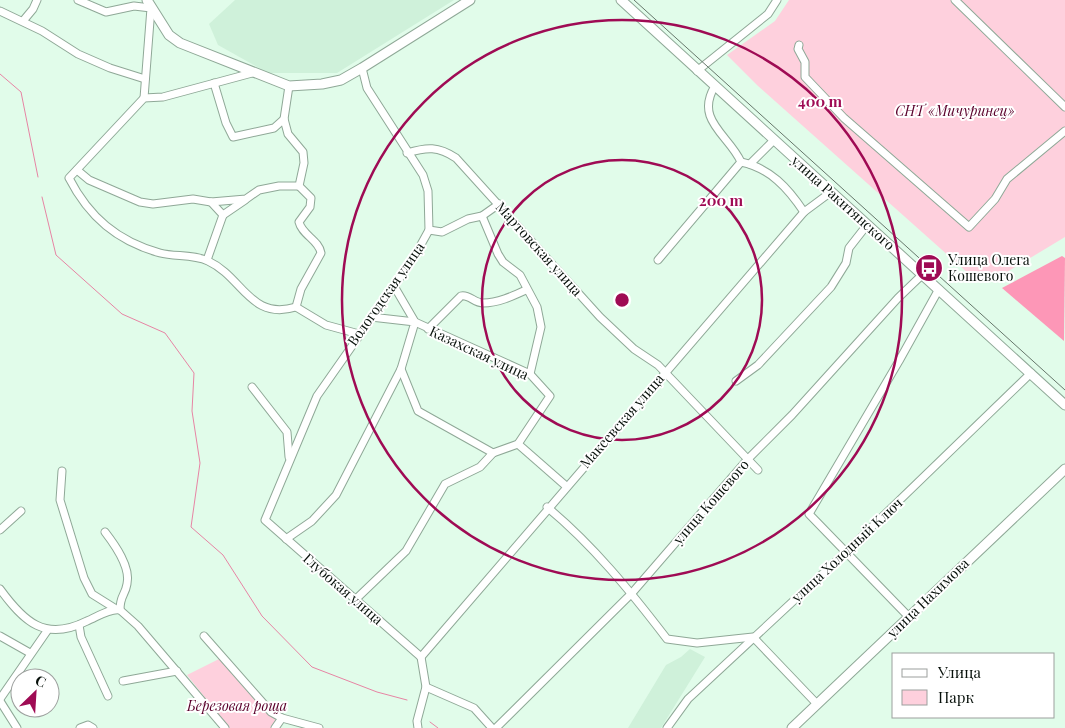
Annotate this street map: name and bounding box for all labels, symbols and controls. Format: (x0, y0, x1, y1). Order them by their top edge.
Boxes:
text: 400 m (798, 91, 843, 111)
park label: СНТ «Мичуринец» (895, 101, 1015, 120)
street label: улица Ракитянского (787, 150, 899, 254)
text: 200 m (699, 190, 744, 210)
street label: Мартовская улица (492, 197, 587, 300)
street label: Вологодская улица (343, 238, 428, 349)
place label: Улица Олега Кошевого (947, 250, 1030, 285)
bus stop icon: Улица Олега Кошевого (914, 253, 944, 283)
centre of rings (613, 291, 631, 309)
street label: Казахская улица (426, 321, 532, 384)
street label: Макеевская улица (575, 369, 668, 472)
street label: улица Кошевого (668, 455, 753, 549)
street label: улица Холодный Ключ (786, 493, 906, 607)
street label: Глубокая улица (299, 549, 387, 629)
street label: улица Нахимова (882, 554, 973, 642)
legend (892, 653, 1055, 718)
text: Улица (937, 662, 981, 682)
north arrow (10, 668, 60, 718)
text: С (32, 670, 49, 692)
text: Парк (938, 687, 974, 707)
park label: Березовая роща (186, 696, 287, 715)

